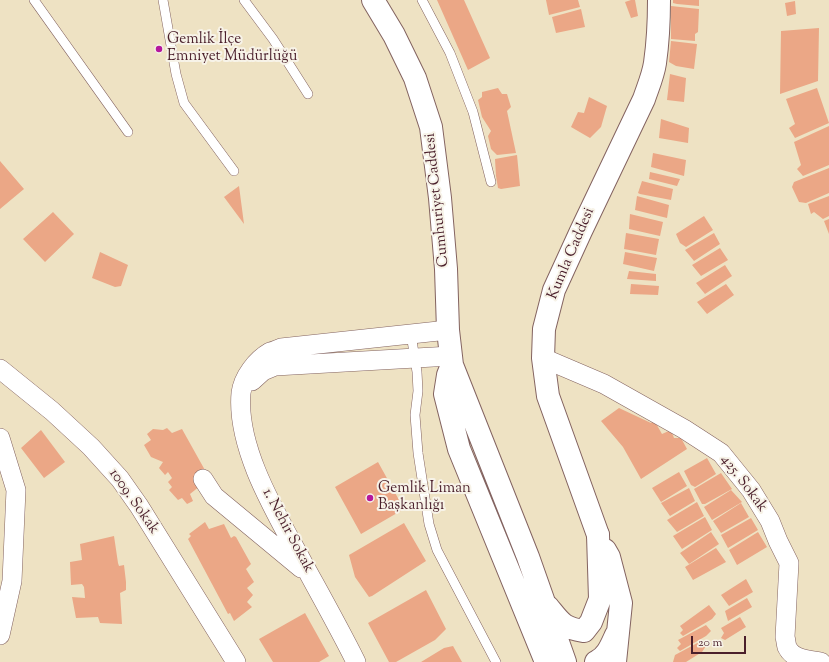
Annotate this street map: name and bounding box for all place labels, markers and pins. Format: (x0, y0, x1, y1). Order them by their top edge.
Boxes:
place label: Gemlik İlçe Emniyet Müdürlüğü (167, 31, 297, 66)
marker: Gemlik İlçe Emniyet Müdürlüğü (154, 44, 164, 54)
place label: Gemlik Liman Başkanlığı (378, 480, 471, 515)
marker: Gemlik Liman Başkanlığı (365, 493, 375, 503)

